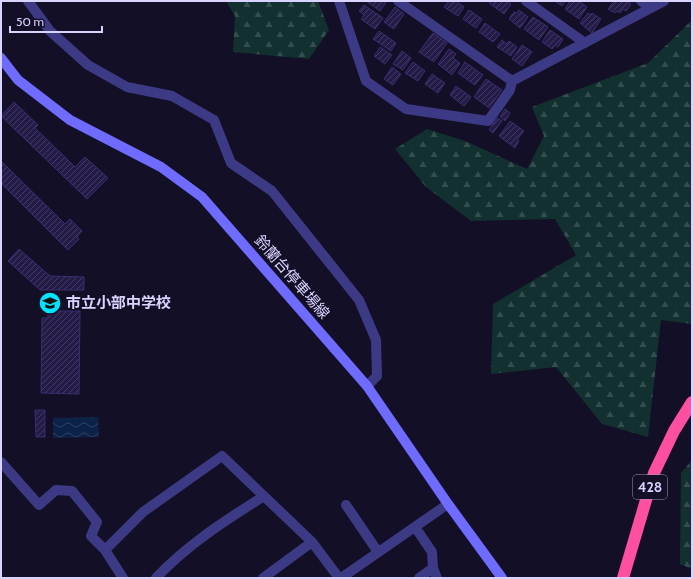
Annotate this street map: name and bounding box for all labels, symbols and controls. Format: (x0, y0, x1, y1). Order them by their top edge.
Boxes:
scale bar (10, 8, 102, 34)
text: 50 m (16, 14, 44, 29)
street label: 鈴蘭台停車場線 (251, 231, 333, 323)
school or university icon: 市立小部中学校 (37, 290, 63, 316)
place label: 市立小部中学校 (66, 294, 171, 312)
road number: 428 (633, 475, 667, 499)

